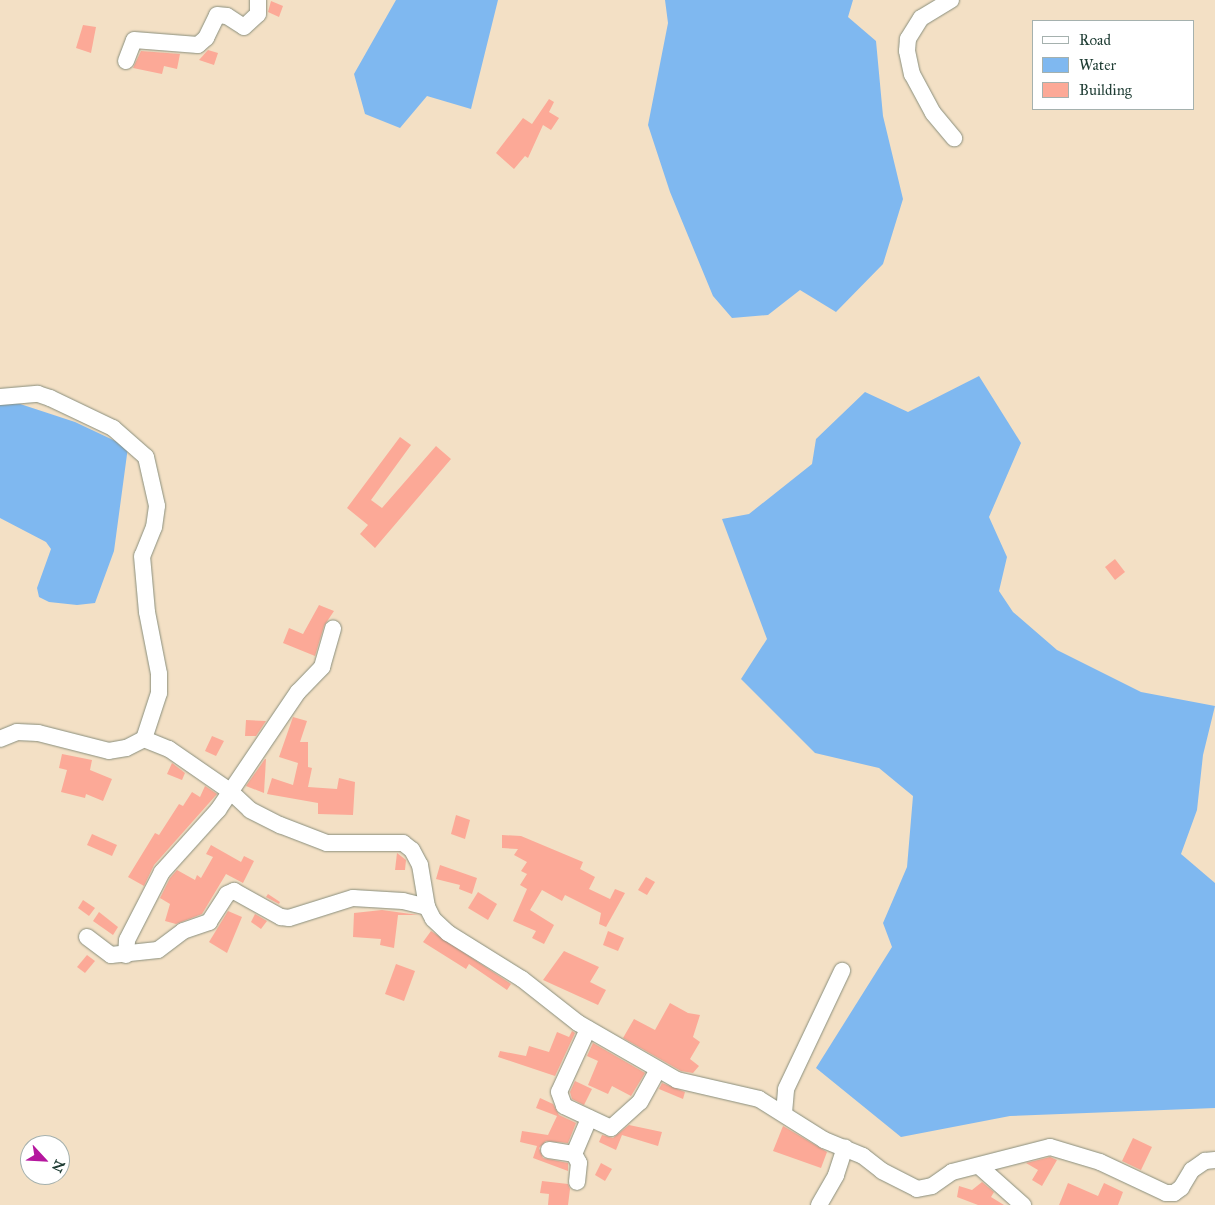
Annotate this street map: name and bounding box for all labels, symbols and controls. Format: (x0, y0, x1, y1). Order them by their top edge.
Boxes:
legend (1032, 20, 1195, 110)
text: Road (1079, 31, 1111, 49)
text: Water (1079, 56, 1116, 74)
text: Building (1079, 81, 1132, 99)
north arrow (20, 1135, 70, 1185)
text: N (48, 1157, 68, 1175)

